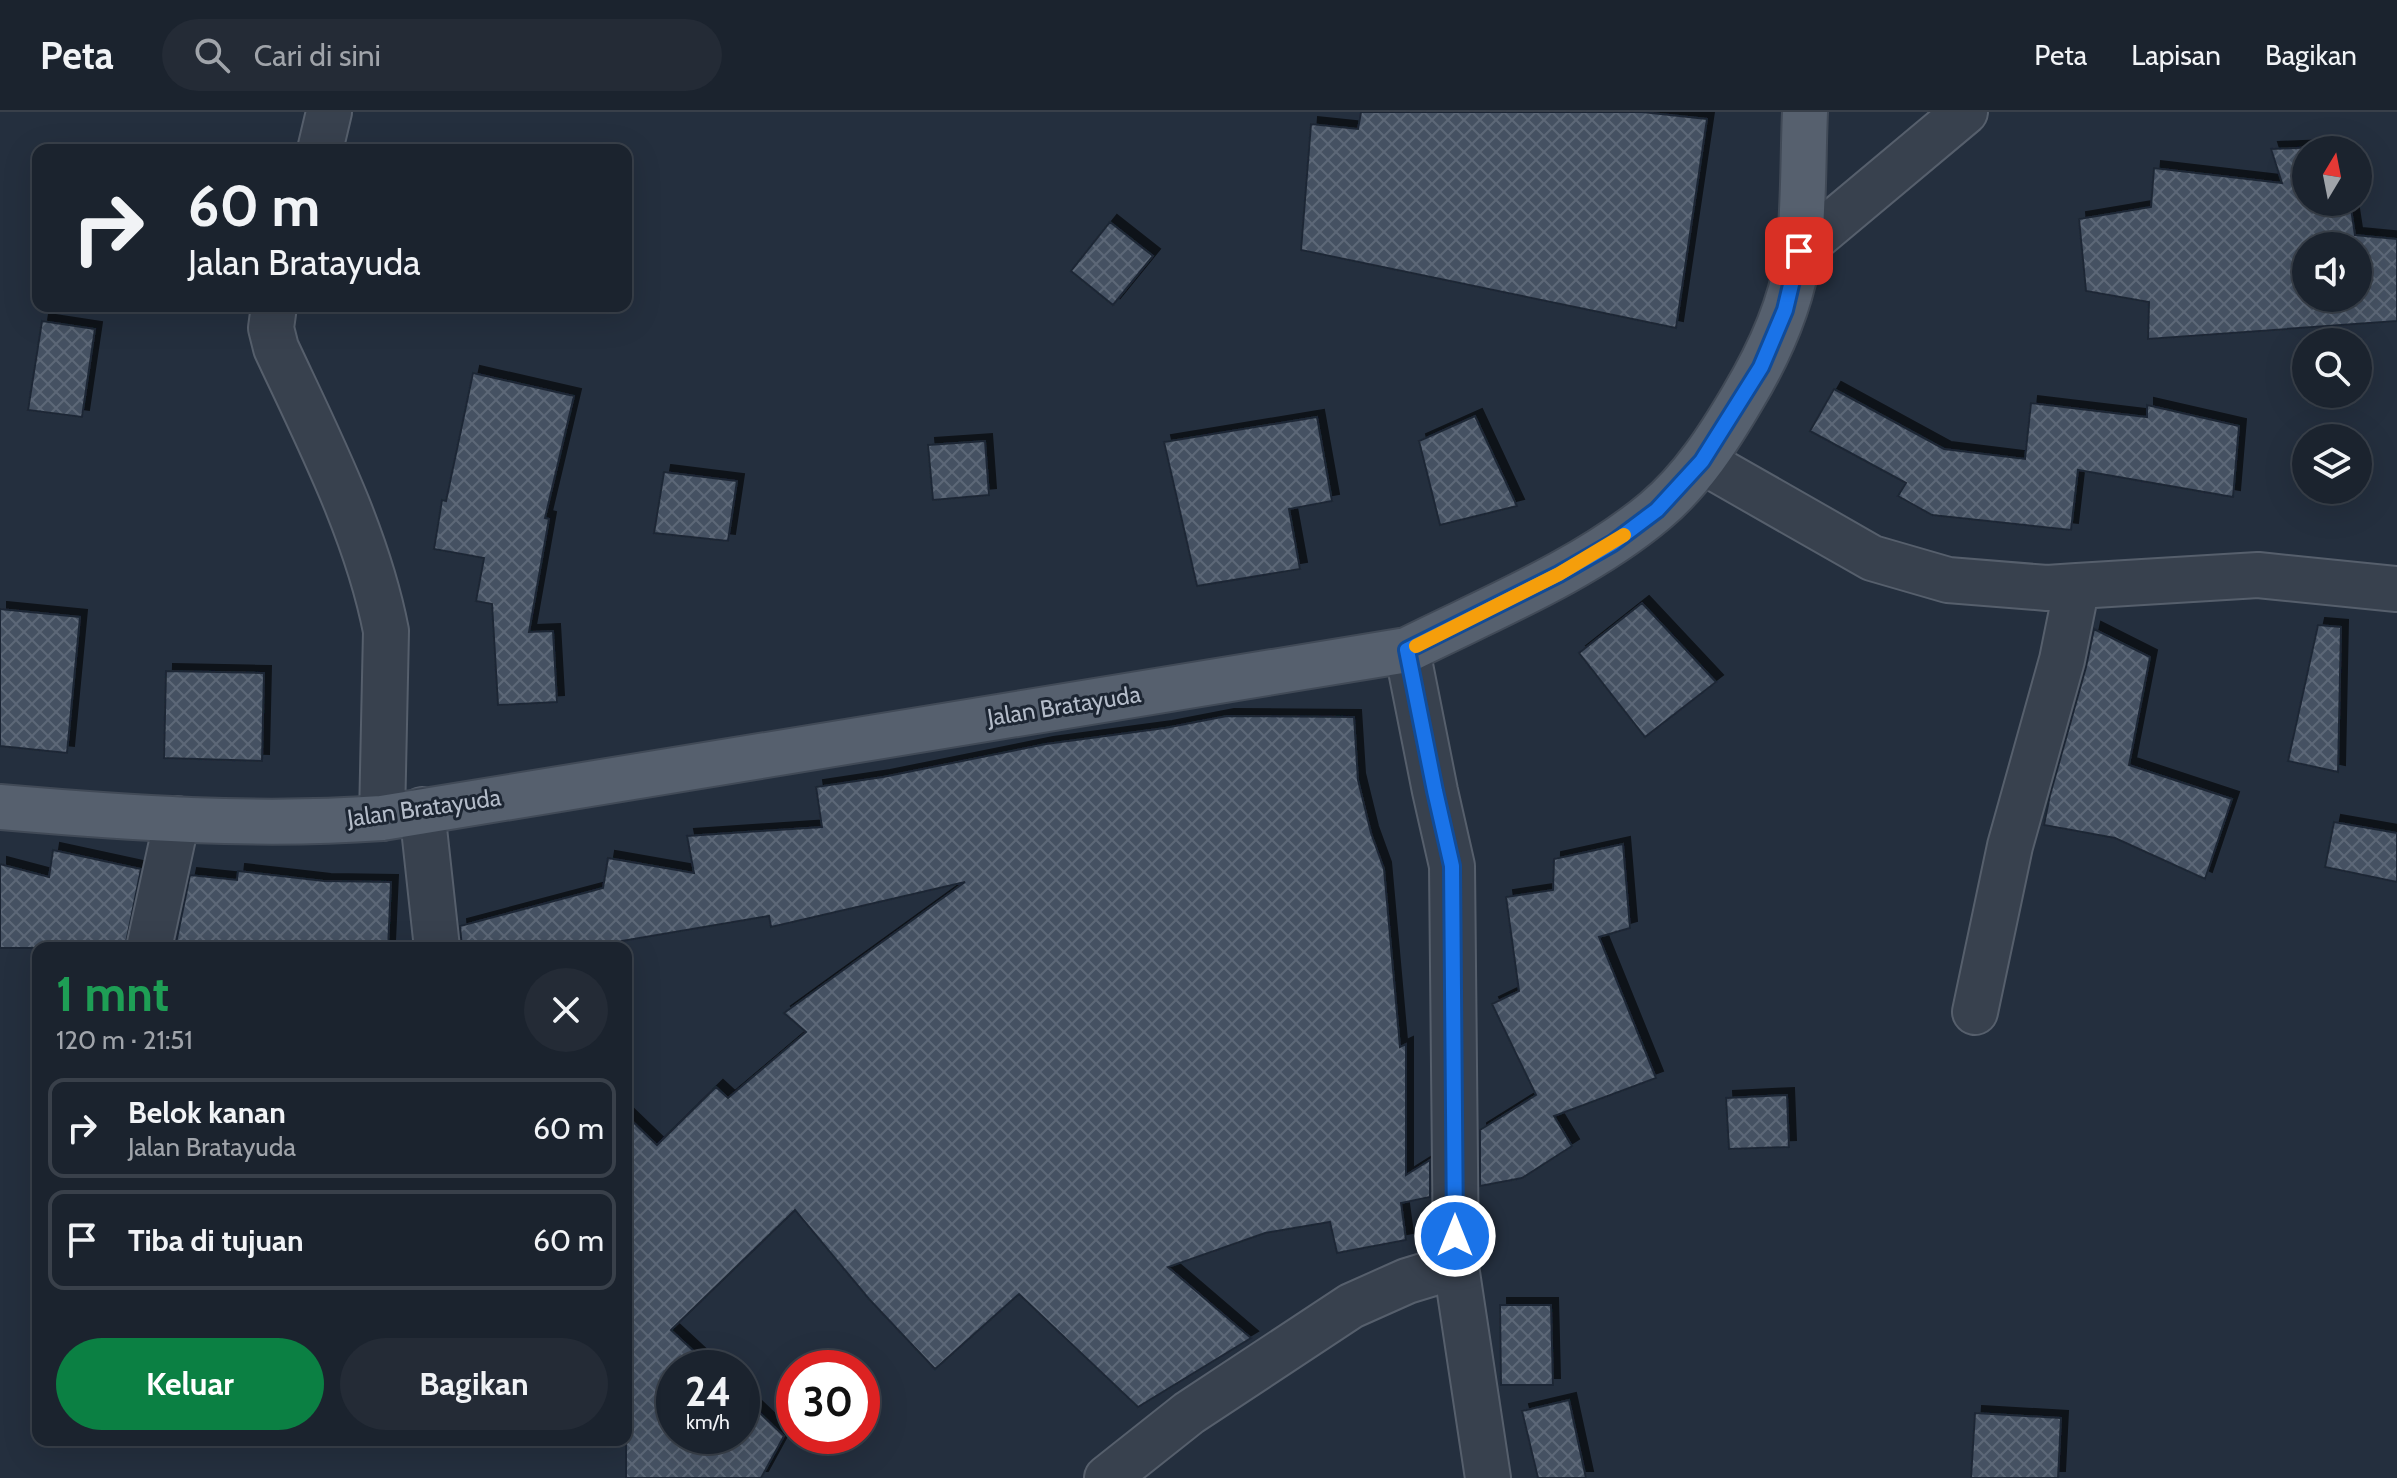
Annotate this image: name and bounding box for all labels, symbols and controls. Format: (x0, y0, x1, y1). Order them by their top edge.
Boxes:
search box (162, 19, 722, 91)
text: Peta (40, 32, 114, 79)
icon: search (190, 33, 234, 77)
text: Cari di sini (254, 37, 381, 74)
text: Peta (2034, 38, 2087, 72)
text: Lapisan (2131, 38, 2221, 72)
text: Bagikan (2265, 38, 2357, 72)
north arrow (2292, 136, 2372, 216)
map controls (2292, 136, 2372, 504)
text: 60 m (188, 172, 320, 240)
icon: right (56, 176, 160, 280)
pin (1765, 217, 1833, 285)
icon: arrive (1777, 229, 1821, 273)
button: sound (2292, 232, 2372, 312)
text: Jalan Bratayuda (188, 240, 420, 284)
button: search (2292, 328, 2372, 408)
button: layers (2292, 424, 2372, 504)
street label: Jalan Bratayuda (984, 679, 1143, 732)
street label: Jalan Bratayuda (344, 782, 503, 833)
text: 1 mnt (56, 965, 169, 1023)
button: close (524, 968, 608, 1052)
text: 120 m · 21:51 (56, 1024, 193, 1056)
text: Belok kanan (128, 1094, 286, 1131)
icon: right (60, 1106, 104, 1150)
text: 60 m (533, 1110, 604, 1147)
text: Jalan Bratayuda (128, 1131, 296, 1163)
position arrow (1413, 1194, 1497, 1278)
icon: arrive (60, 1218, 104, 1262)
text: Tiba di tujuan (128, 1222, 304, 1259)
text: 60 m (533, 1222, 604, 1259)
button: Keluar (56, 1338, 324, 1430)
button: Bagikan (340, 1338, 608, 1430)
speed limit sign: 30 (776, 1350, 880, 1454)
text: 24 (685, 1367, 731, 1416)
text: km/h (686, 1410, 730, 1434)

